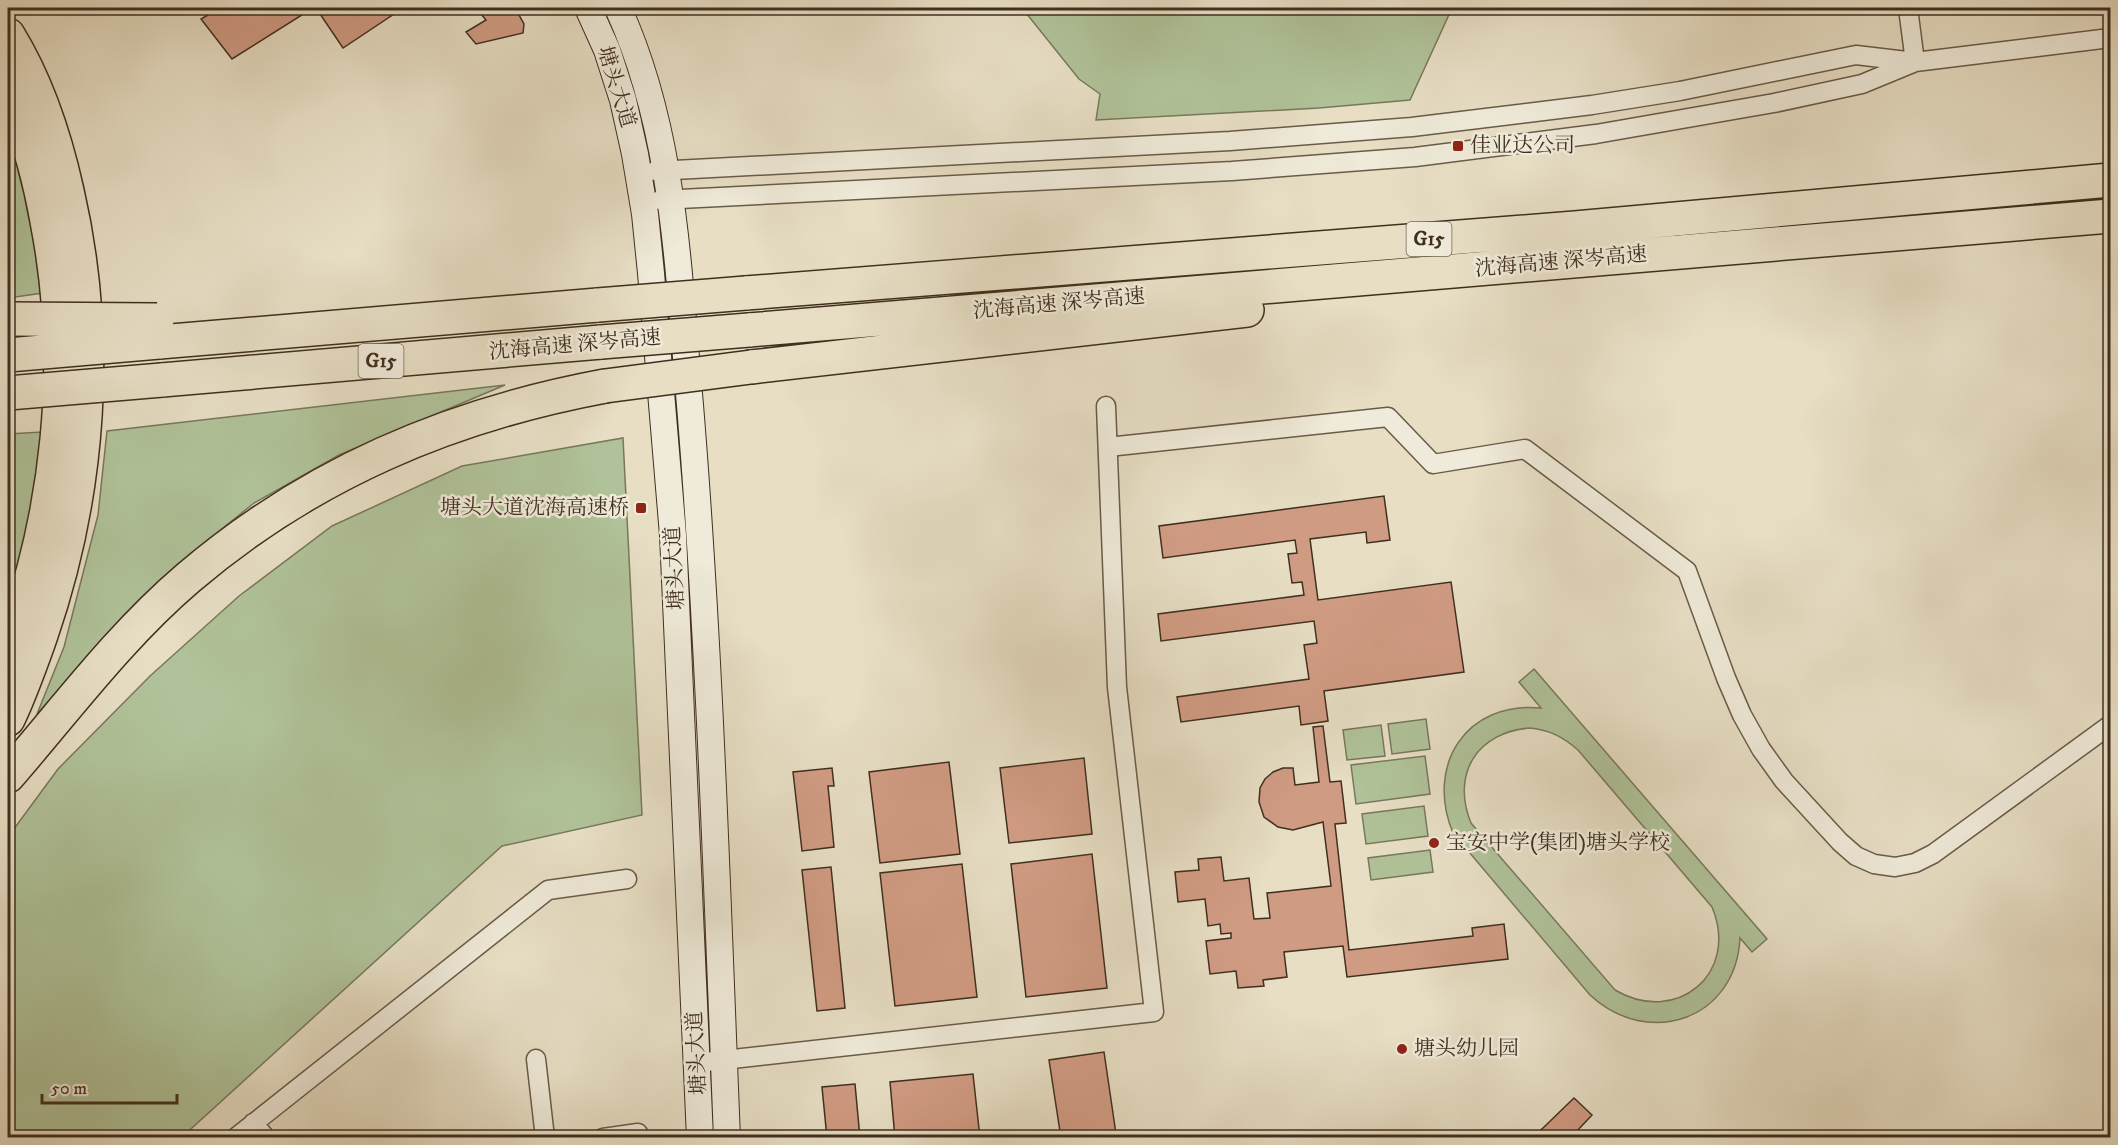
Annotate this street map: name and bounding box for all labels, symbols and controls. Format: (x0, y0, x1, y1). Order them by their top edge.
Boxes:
street label: 塘头大道 (591, 43, 641, 131)
place label: 佳业达公司 (1470, 133, 1575, 159)
marker: 佳业达公司 (1451, 139, 1465, 153)
road number: G15 (1406, 222, 1452, 256)
street label: 沈海高速 深岑高速 (1474, 242, 1648, 282)
street label: 沈海高速 深岑高速 (972, 284, 1146, 324)
street label: 沈海高速 深岑高速 (488, 325, 662, 365)
road number: G15 (358, 344, 404, 378)
place label: 塘头大道沈海高速桥 (440, 495, 629, 521)
marker: 塘头大道沈海高速桥 (634, 501, 648, 515)
street label: 塘头大道 (660, 525, 690, 611)
place label: 宝安中学(集团)塘头学校 (1446, 830, 1670, 856)
marker: 宝安中学(集团)塘头学校 (1427, 836, 1441, 850)
street label: 塘头大道 (682, 1010, 712, 1096)
place label: 塘头幼儿园 (1414, 1036, 1519, 1062)
marker: 塘头幼儿园 (1395, 1042, 1409, 1056)
scale bar (42, 1067, 177, 1105)
text: 50 m (51, 1078, 87, 1100)

